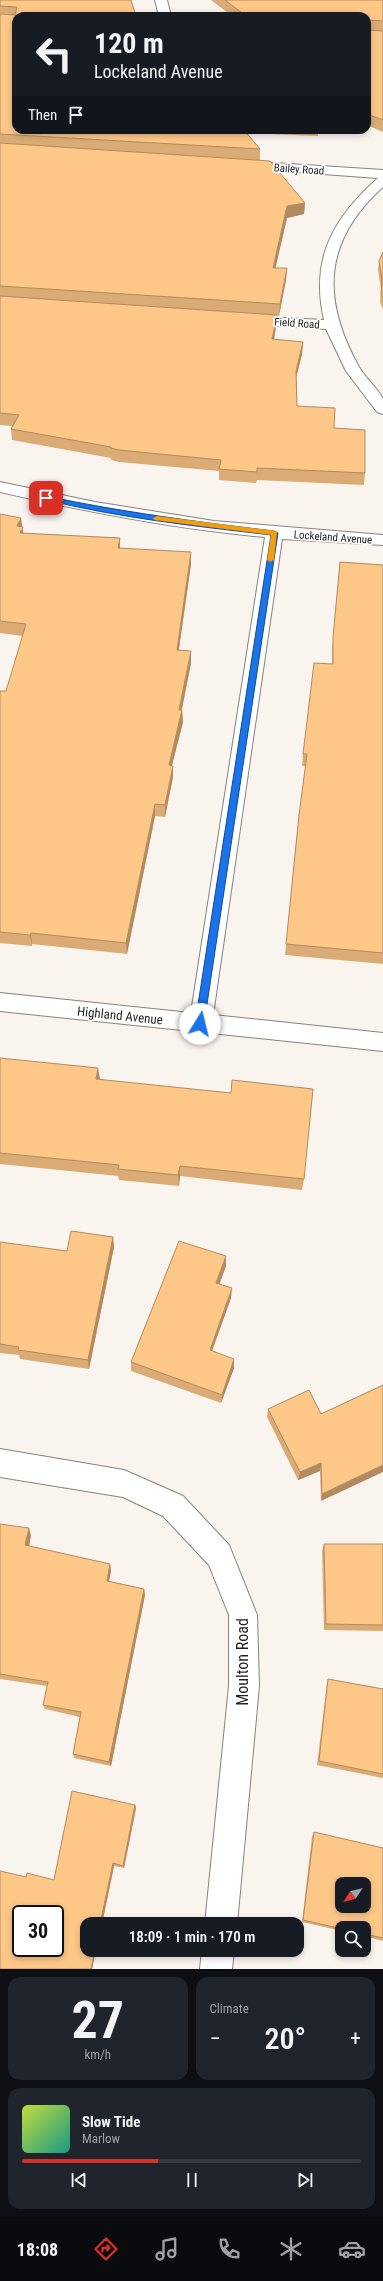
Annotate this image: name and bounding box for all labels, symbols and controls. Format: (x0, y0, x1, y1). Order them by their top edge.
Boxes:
text: 120 m (94, 27, 164, 60)
icon: left (28, 28, 80, 80)
text: Lockeland Avenue (94, 61, 223, 82)
icon: arrive (65, 104, 87, 126)
text: Then (28, 106, 57, 124)
street label: Bailey Road (273, 161, 325, 178)
street label: Field Road (274, 315, 320, 332)
pin (29, 481, 63, 515)
icon: arrive (35, 487, 57, 509)
street label: Lockeland Avenue (293, 528, 373, 547)
position arrow (179, 1003, 221, 1045)
street label: Highland Avenue (76, 1004, 164, 1027)
street label: Moulton Road (233, 1618, 252, 1706)
north arrow (335, 1877, 371, 1913)
map controls (335, 1877, 371, 1957)
speed limit sign: 30 (12, 1905, 64, 1957)
button: search (335, 1921, 371, 1957)
text: 18:09 · 1 min · 170 m (129, 1928, 255, 1946)
text: 27 (71, 1990, 124, 2051)
text: Climate (210, 2001, 249, 2016)
text: 20° (264, 2021, 306, 2056)
text: − (210, 2026, 221, 2051)
text: + (350, 2026, 361, 2051)
text: km/h (84, 2047, 111, 2062)
text: Slow Tide (82, 2113, 140, 2131)
text: Marlow (82, 2131, 120, 2146)
icon: previous (68, 2169, 90, 2191)
icon: pause (181, 2169, 203, 2191)
icon: next (294, 2169, 316, 2191)
icon: directions (92, 2235, 120, 2263)
icon: music (153, 2235, 181, 2263)
icon: phone (215, 2235, 243, 2263)
icon: climate (277, 2235, 305, 2263)
icon: car (338, 2235, 366, 2263)
text: 18:08 (17, 2239, 58, 2260)

